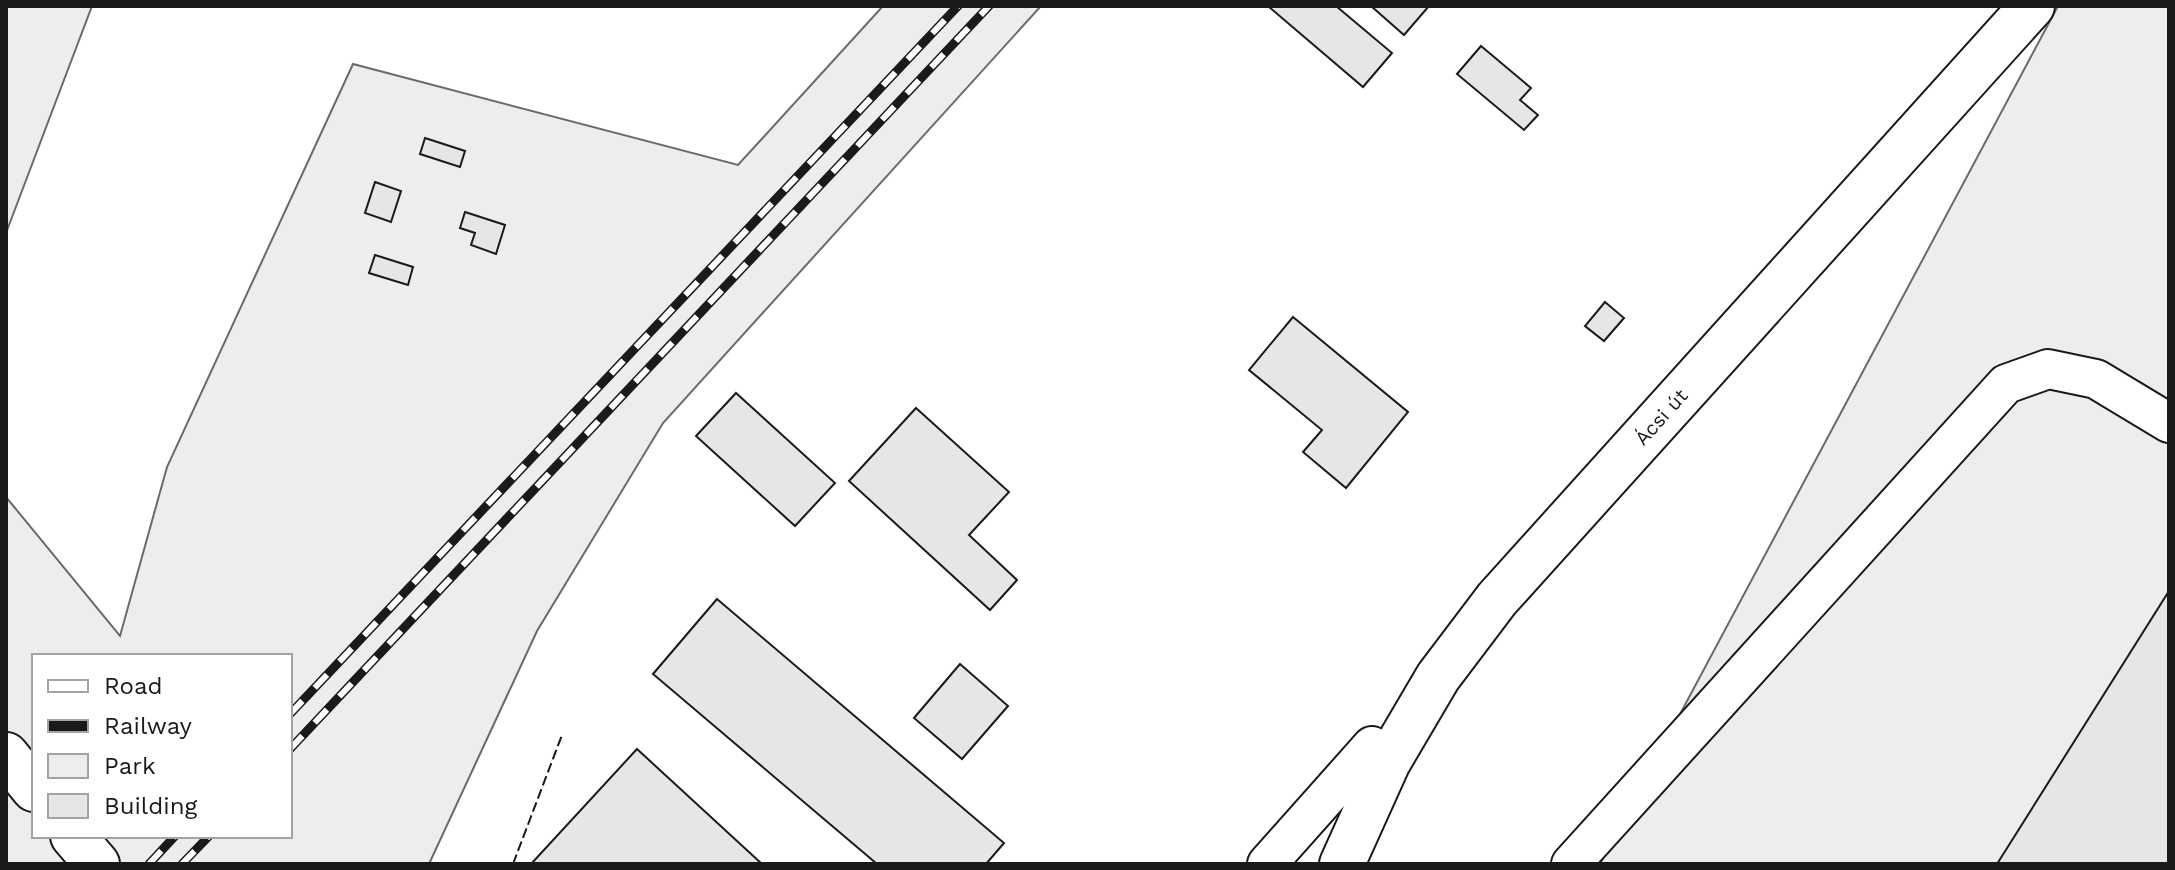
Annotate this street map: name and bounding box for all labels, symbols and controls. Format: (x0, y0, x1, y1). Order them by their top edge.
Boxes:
street label: Ácsi út (1629, 383, 1693, 450)
legend (32, 654, 292, 838)
text: Road (104, 672, 163, 700)
text: Railway (104, 712, 193, 740)
text: Park (104, 752, 156, 780)
text: Building (104, 792, 197, 820)

